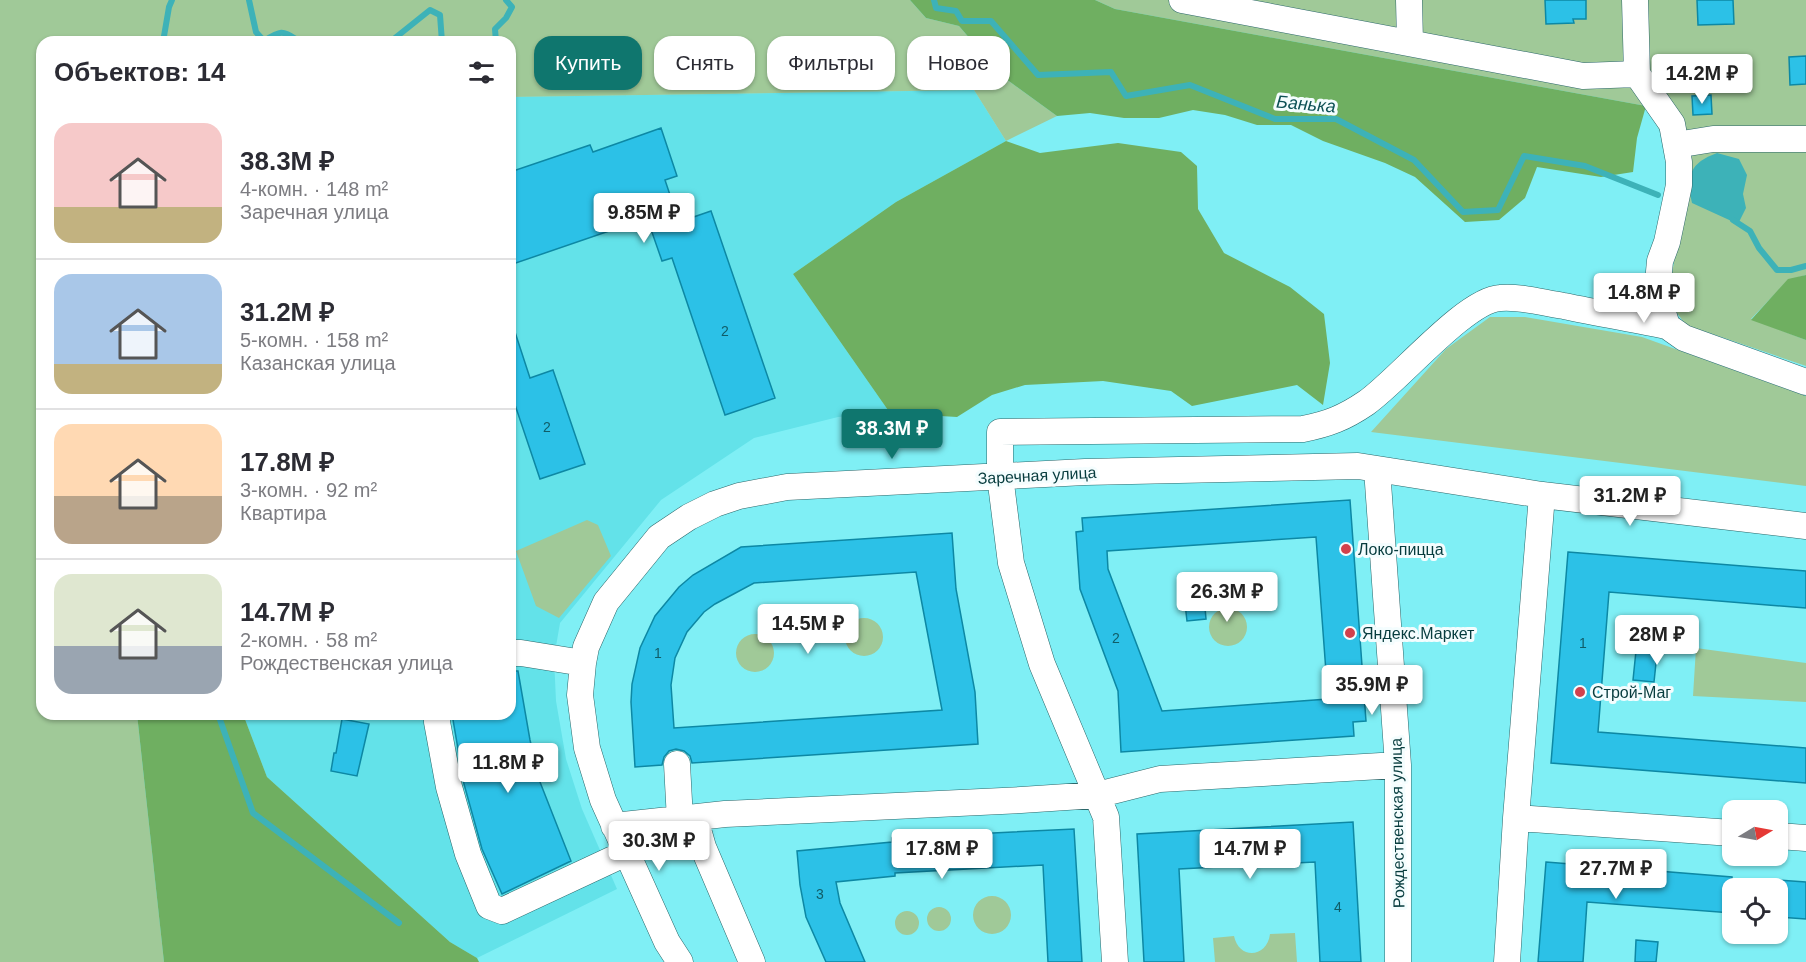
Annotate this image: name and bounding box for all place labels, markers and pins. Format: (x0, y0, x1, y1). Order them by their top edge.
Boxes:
pin: 14.2M ₽ (1647, 54, 1757, 105)
pin: 9.85M ₽ (589, 193, 699, 244)
pin: 14.8M ₽ (1589, 273, 1699, 324)
pin: 38.3M ₽ (837, 409, 947, 460)
pin: 31.2M ₽ (1575, 476, 1685, 527)
place label: Локо-пицца (1358, 541, 1444, 558)
marker: Локо-пицца (1339, 542, 1353, 556)
pin: 26.3M ₽ (1172, 572, 1282, 623)
pin: 14.5M ₽ (753, 604, 863, 655)
pin: 28M ₽ (1615, 615, 1699, 666)
place label: Яндекс.Маркет (1362, 625, 1475, 642)
marker: Яндекс.Маркет (1343, 626, 1357, 640)
pin: 35.9M ₽ (1317, 665, 1427, 716)
place label: Строй-Маг (1592, 684, 1671, 701)
marker: Строй-Маг (1573, 685, 1587, 699)
pin: 11.8M ₽ (453, 743, 563, 794)
pin: 30.3M ₽ (604, 821, 714, 872)
pin: 17.8M ₽ (887, 829, 997, 880)
pin: 14.7M ₽ (1195, 829, 1305, 880)
pin: 27.7M ₽ (1561, 849, 1671, 900)

